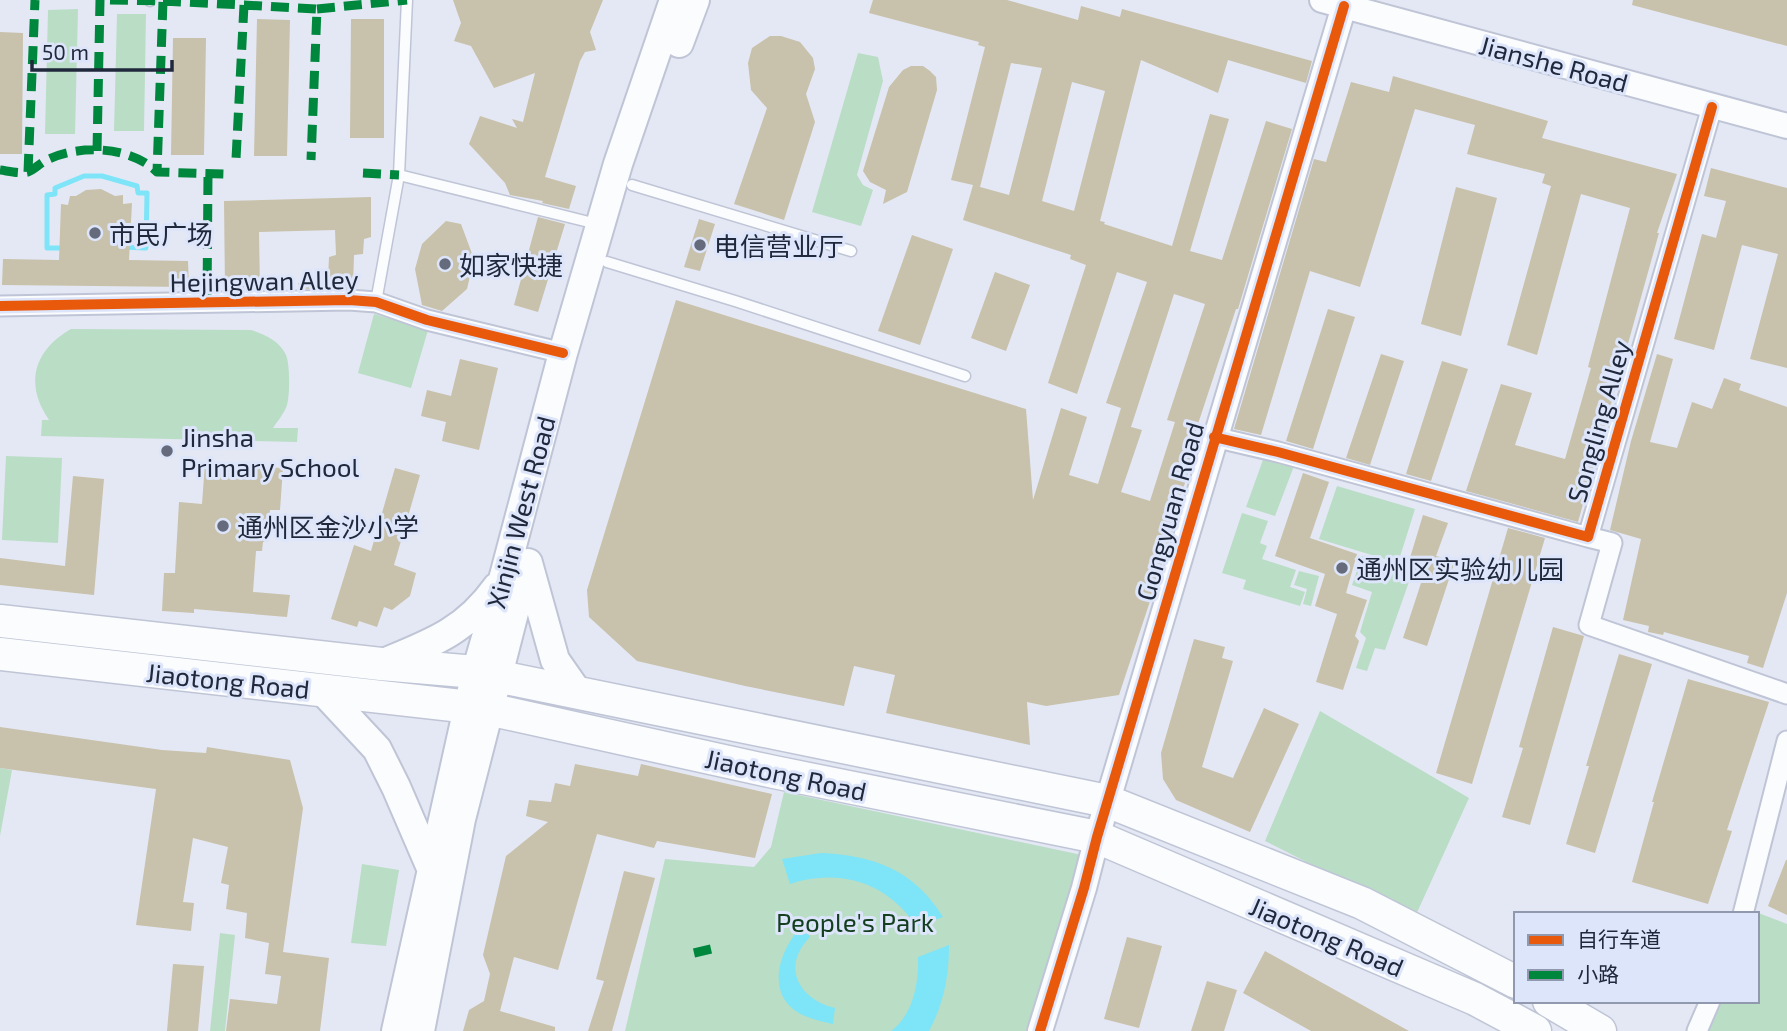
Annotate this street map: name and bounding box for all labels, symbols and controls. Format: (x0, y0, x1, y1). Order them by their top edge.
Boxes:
scale bar (32, 28, 172, 72)
street label: Jianshe Road (1476, 28, 1632, 98)
text: 50 m (42, 39, 89, 64)
place label: 市民广场 (109, 218, 213, 249)
marker: 市民广场 (87, 225, 103, 241)
place label: 电信营业厅 (714, 230, 844, 261)
marker: 电信营业厅 (692, 237, 708, 253)
place label: 如家快捷 (459, 249, 563, 280)
marker: 如家快捷 (437, 256, 453, 272)
street label: Hejingwan Alley (169, 263, 359, 297)
street label: Songling Alley (1560, 336, 1636, 506)
street label: Xinjin West Road (479, 412, 561, 612)
street label: Gongyuan Road (1129, 418, 1209, 604)
place label: Jinsha Primary School (181, 421, 360, 482)
marker: Jinsha Primary School (159, 443, 175, 459)
place label: 通州区金沙小学 (237, 511, 419, 542)
marker: 通州区金沙小学 (215, 518, 231, 534)
place label: 通州区实验幼儿园 (1356, 553, 1564, 584)
marker: 通州区实验幼儿园 (1334, 560, 1350, 576)
street label: Jiaotong Road (145, 656, 311, 704)
street label: Jiaotong Road (702, 742, 870, 806)
street label: Jiaotong Road (1245, 890, 1409, 982)
park label: People's Park (776, 906, 934, 937)
legend (1514, 912, 1759, 1003)
text: 自行车道 (1577, 926, 1661, 951)
text: 小路 (1577, 961, 1619, 986)

